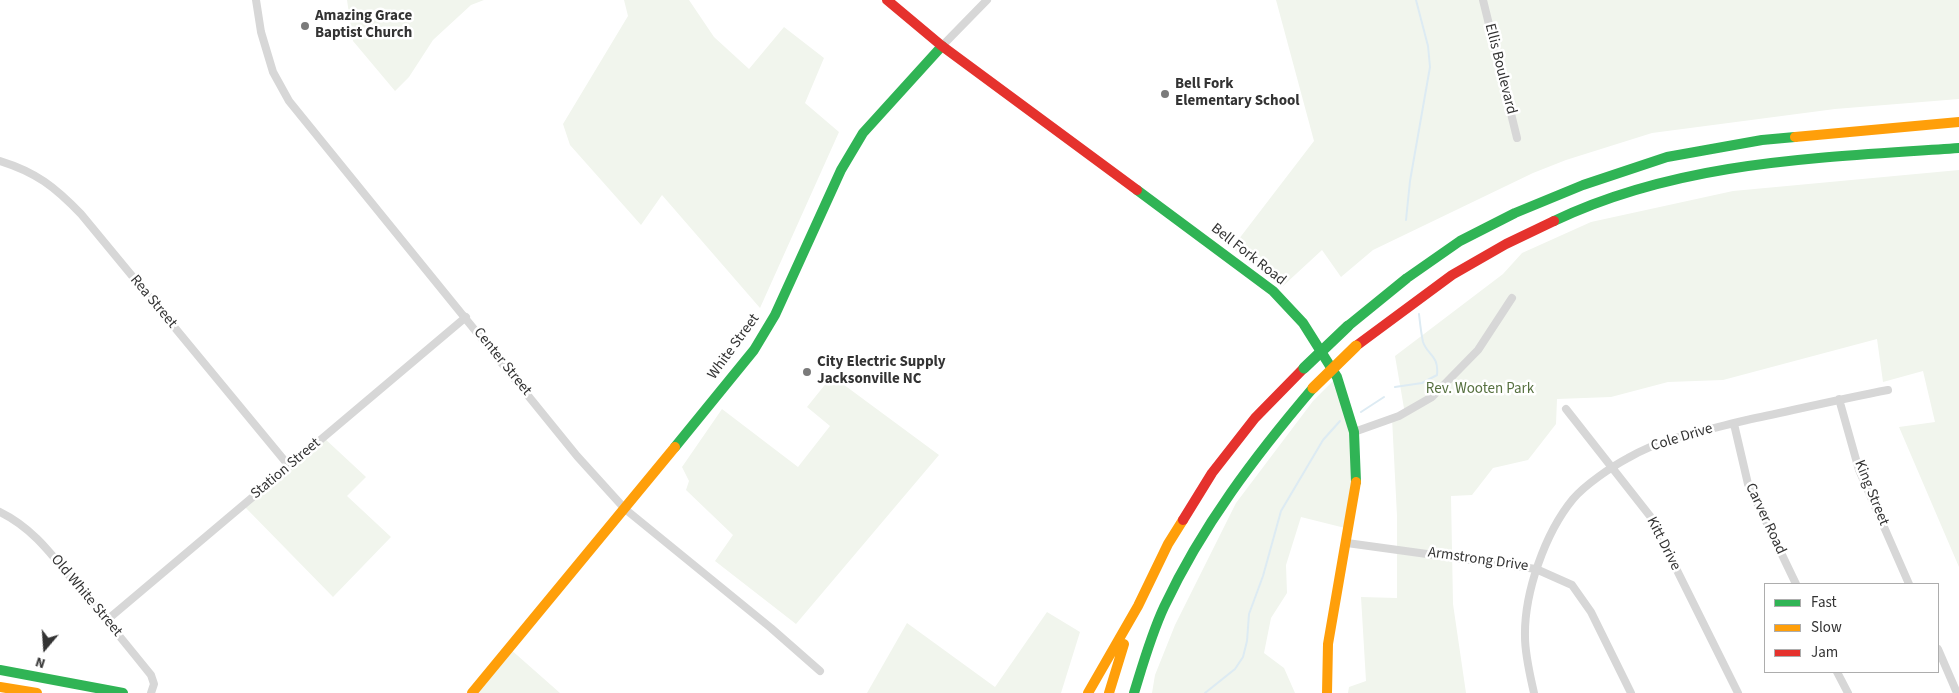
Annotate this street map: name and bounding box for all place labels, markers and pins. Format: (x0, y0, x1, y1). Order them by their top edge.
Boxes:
place label: Amazing Grace Baptist Church (315, 8, 412, 43)
marker: Amazing Grace Baptist Church (299, 20, 311, 32)
place label: Bell Fork Elementary School (1175, 76, 1300, 111)
marker: Bell Fork Elementary School (1159, 88, 1171, 100)
place label: City Electric Supply Jacksonville NC (817, 354, 946, 389)
marker: City Electric Supply Jacksonville NC (801, 366, 813, 378)

